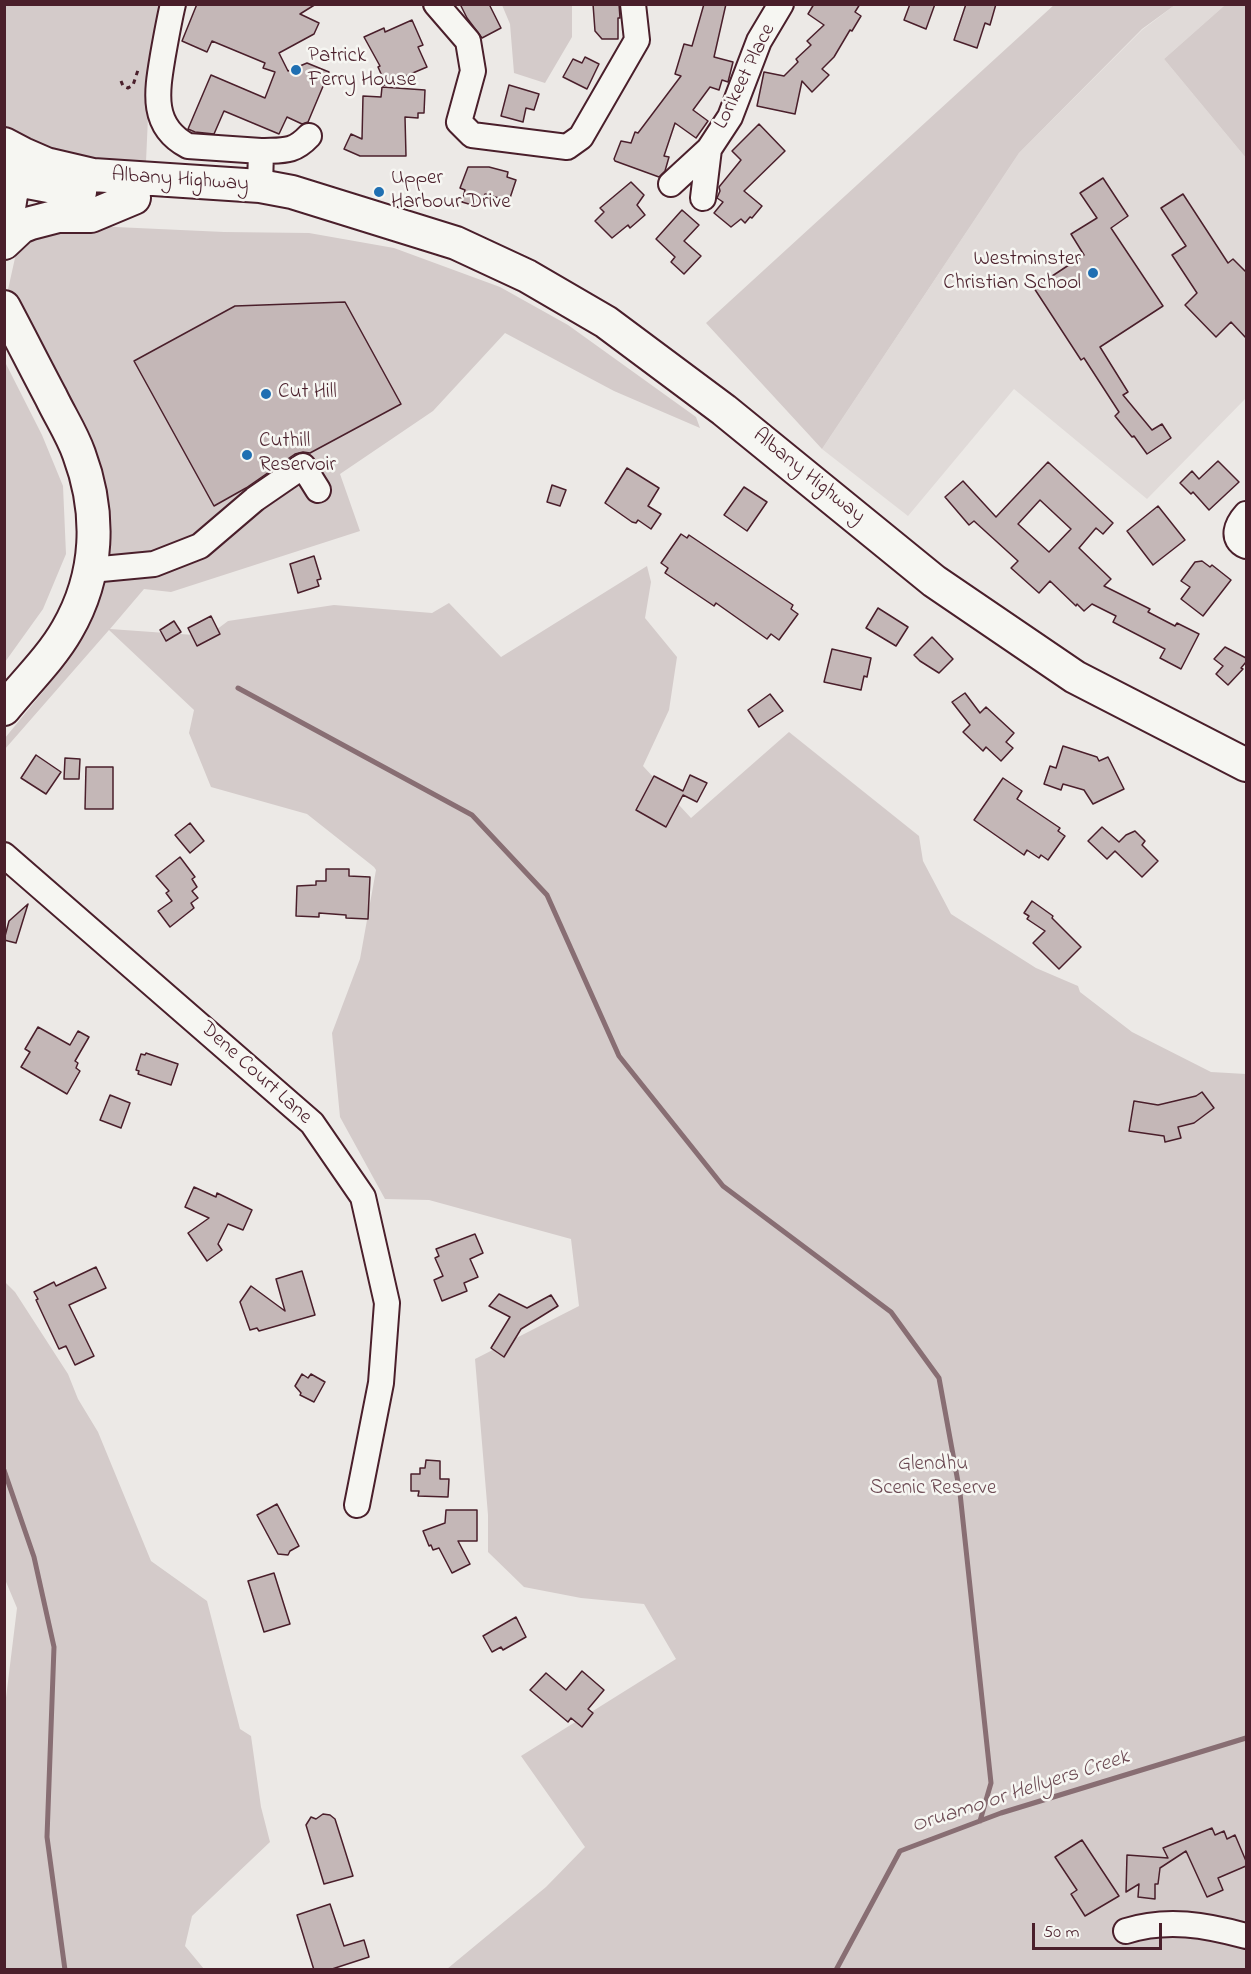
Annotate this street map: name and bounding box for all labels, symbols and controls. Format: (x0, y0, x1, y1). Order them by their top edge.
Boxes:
street label: Lorikeet Place (710, 20, 782, 134)
place label: Patrick Ferry House (308, 45, 416, 95)
marker: Patrick Ferry House (289, 63, 303, 77)
street label: Albany Highway (111, 164, 249, 198)
place label: Upper Harbour Drive (391, 167, 511, 217)
marker: Upper Harbour Drive (372, 185, 386, 199)
place label: Westminster Christian School (943, 248, 1081, 298)
marker: Westminster Christian School (1086, 266, 1100, 280)
place label: Cut Hill (278, 381, 337, 407)
marker: Cut Hill (259, 387, 273, 401)
street label: Albany Highway (747, 424, 869, 530)
place label: Cuthill Reservoir (259, 430, 336, 480)
marker: Cuthill Reservoir (240, 448, 254, 462)
street label: Dene Court Lane (194, 1017, 316, 1131)
park label: Glendhu Scenic Reserve (870, 1453, 996, 1503)
water label: Oruamo or Hellyers Creek (909, 1745, 1133, 1841)
scale bar (1035, 1911, 1166, 1949)
text: 50 m (1043, 1920, 1080, 1946)

